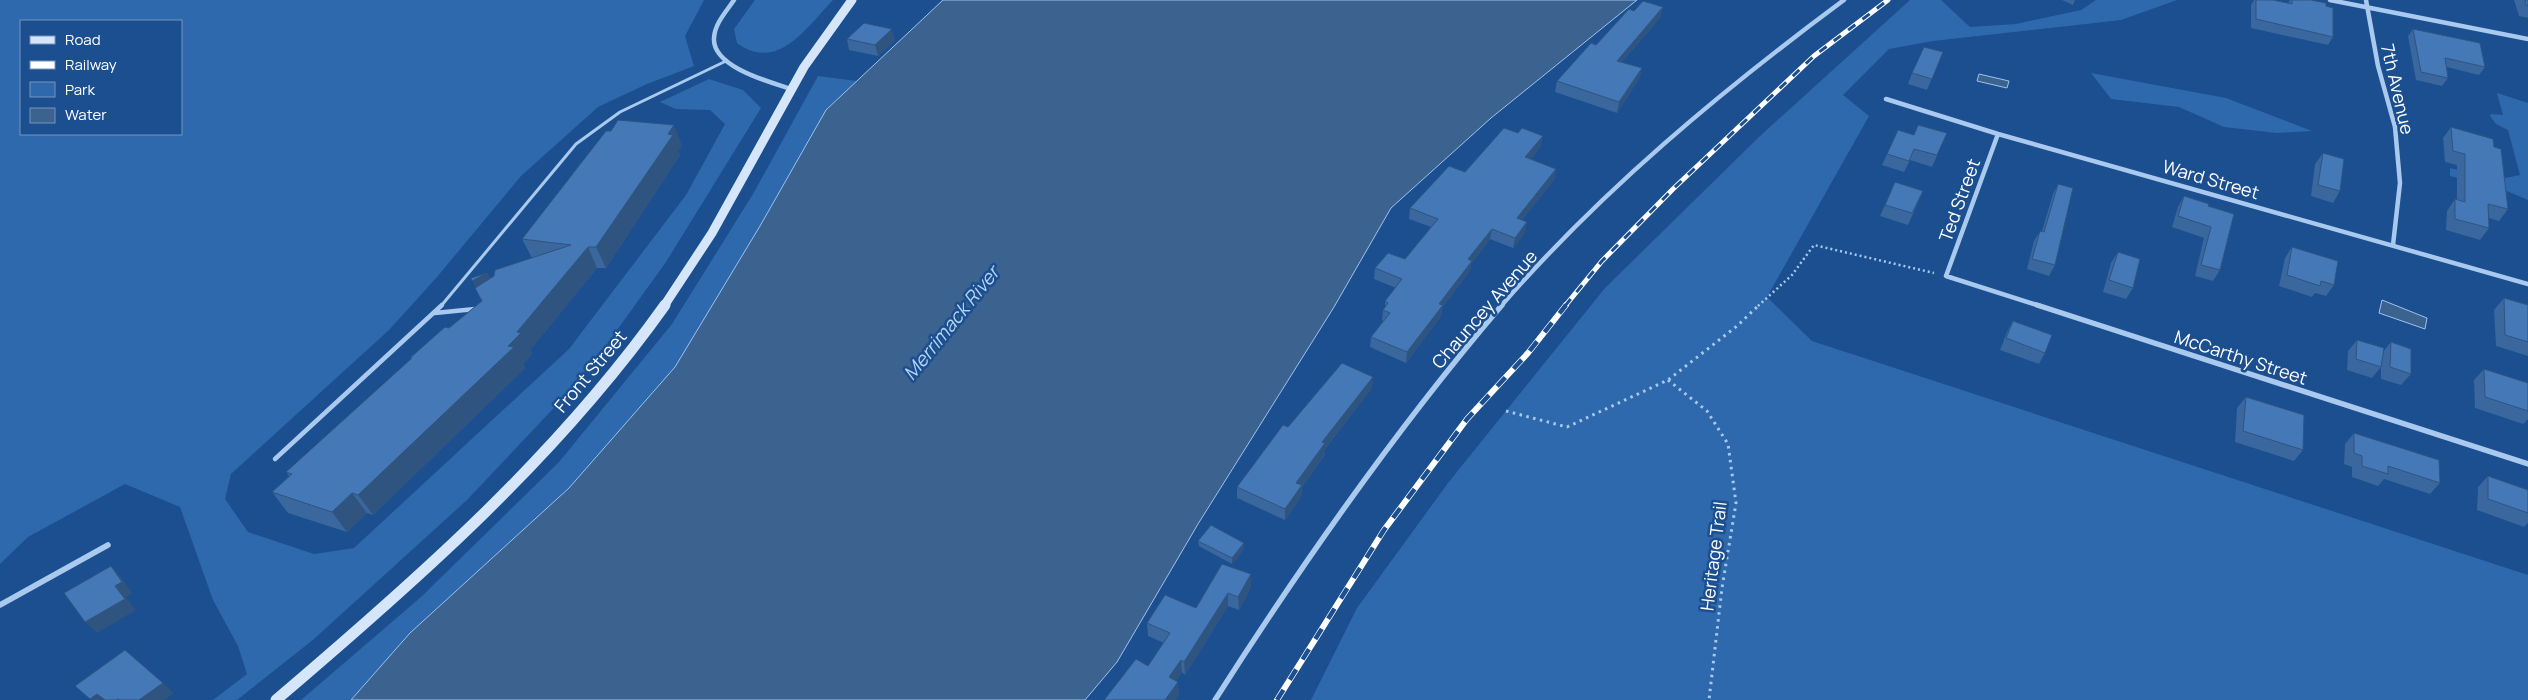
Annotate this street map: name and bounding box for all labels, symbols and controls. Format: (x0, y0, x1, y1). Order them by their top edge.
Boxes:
legend (20, 20, 182, 135)
text: Road (65, 29, 101, 50)
street label: 7th Avenue (2376, 41, 2420, 137)
text: Railway (65, 54, 117, 75)
text: Park (65, 79, 95, 100)
text: Water (65, 104, 107, 125)
street label: Ward Street (2160, 154, 2262, 204)
street label: Ted Street (1933, 155, 1985, 245)
street label: Chauncey Avenue (1426, 245, 1542, 373)
water label: Merrimack River (897, 259, 1006, 385)
street label: McCarthy Street (2172, 324, 2310, 390)
street label: Front Street (549, 325, 631, 417)
street label: Heritage Trail (1694, 500, 1732, 612)

